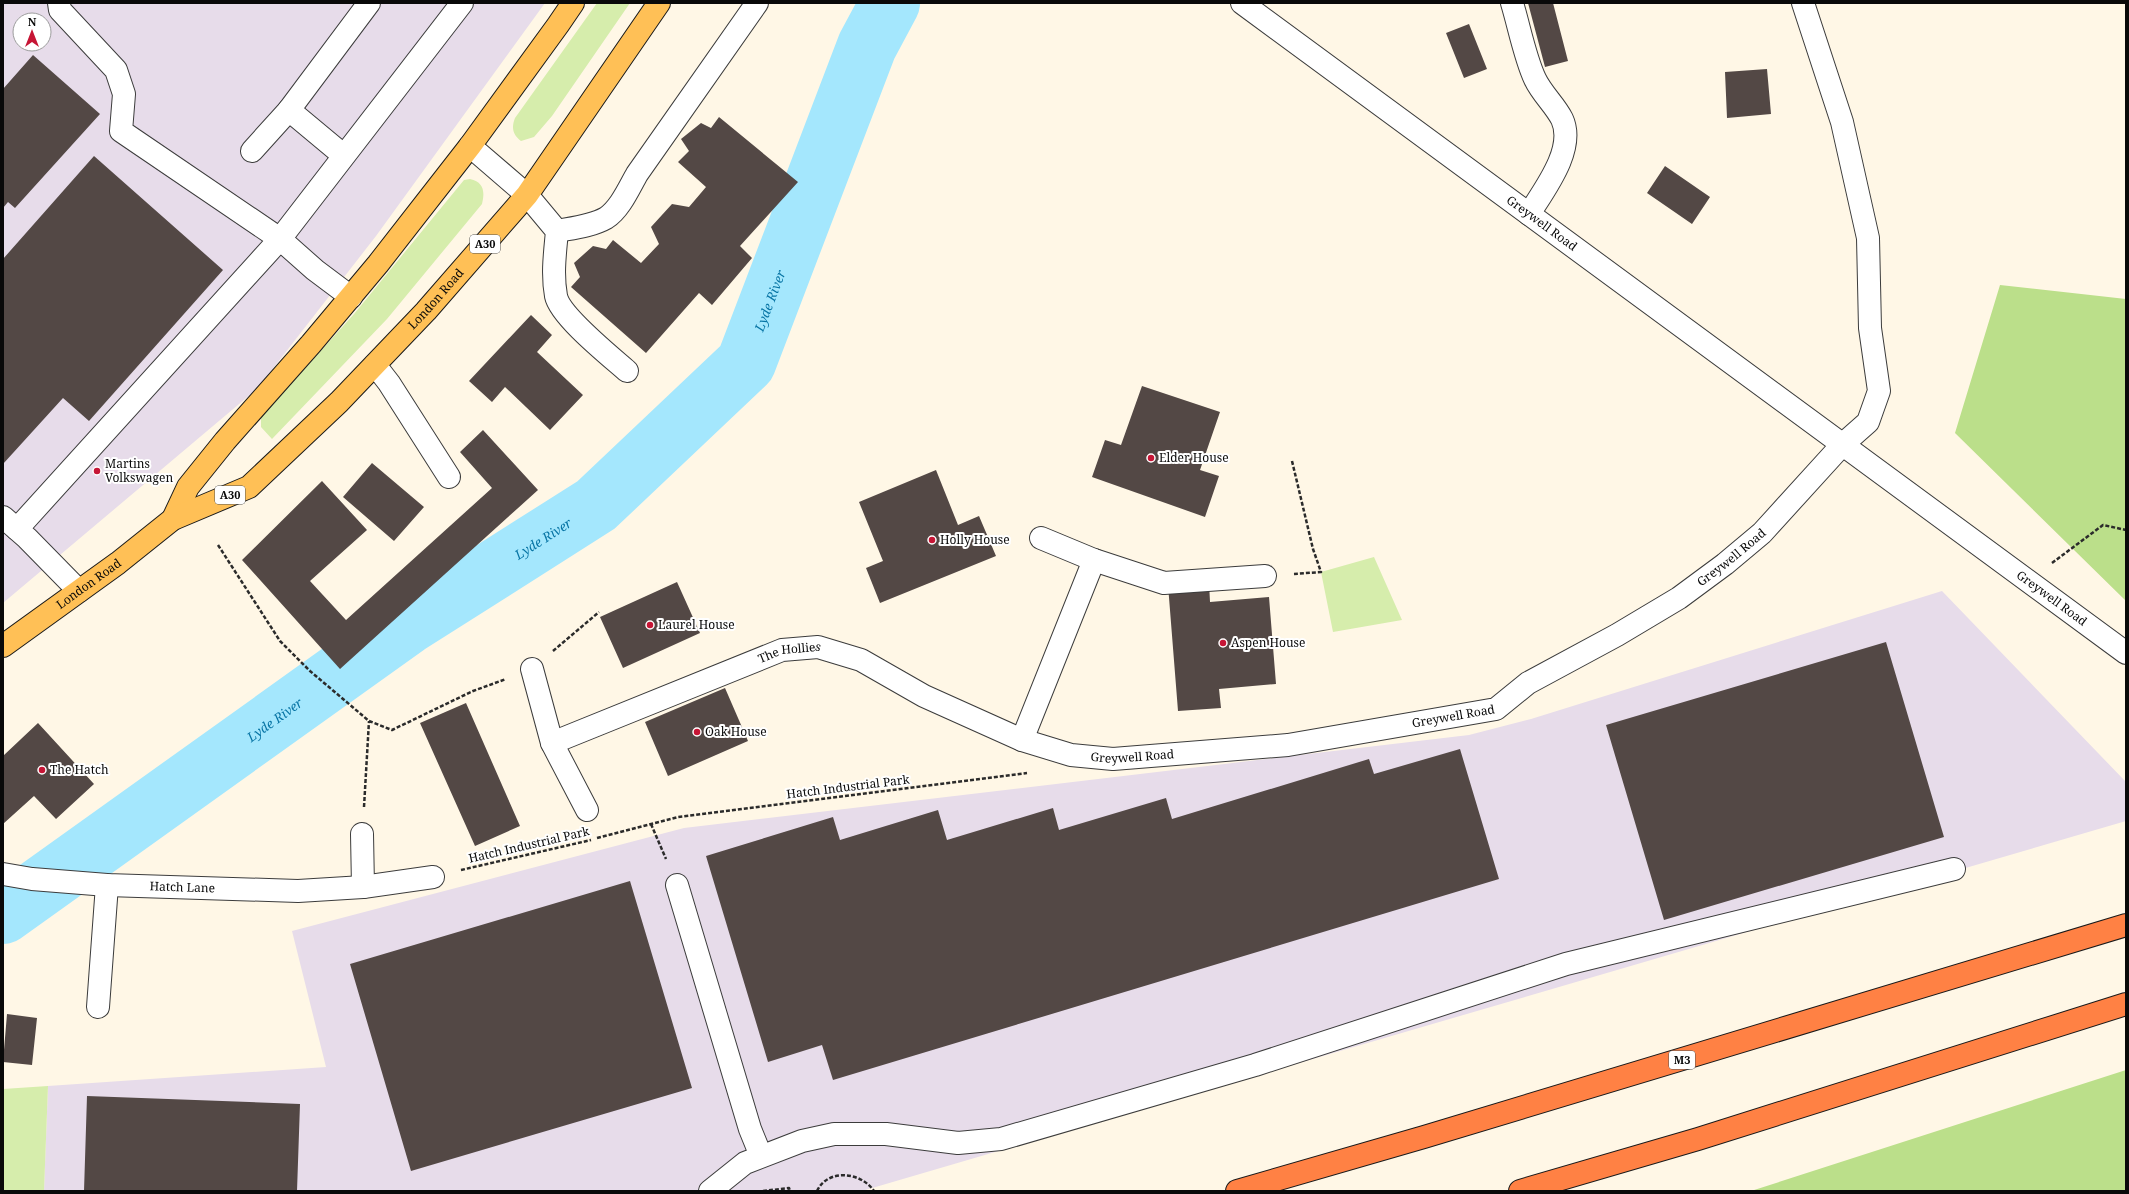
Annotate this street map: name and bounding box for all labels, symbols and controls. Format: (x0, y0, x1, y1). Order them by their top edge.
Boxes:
north arrow (12, 12, 52, 52)
text: N (28, 14, 37, 29)
street label: Greywell Road (1503, 191, 1581, 255)
road number: A30 (470, 235, 500, 253)
street label: London Road (404, 264, 468, 333)
water label: Lyde River (750, 266, 790, 335)
place label: Elder House (1159, 449, 1229, 466)
marker: Elder House (1146, 453, 1156, 463)
place label: Martins Volkswagen (105, 455, 173, 486)
marker: Martins Volkswagen (92, 466, 102, 476)
road number: A30 (215, 486, 245, 504)
water label: Lyde River (510, 513, 576, 564)
street label: Greywell Road (1693, 524, 1770, 590)
place label: Holly House (940, 531, 1010, 548)
marker: Holly House (927, 535, 937, 545)
street label: London Road (53, 554, 125, 613)
street label: Greywell Road (2013, 566, 2091, 630)
place label: Laurel House (658, 616, 735, 633)
marker: Laurel House (645, 620, 655, 630)
place label: Aspen House (1231, 634, 1305, 651)
street label: The Hollies (755, 638, 823, 667)
marker: Aspen House (1218, 638, 1228, 648)
water label: Lyde River (242, 693, 307, 746)
street label: Greywell Road (1411, 700, 1497, 731)
place label: Oak House (705, 723, 767, 740)
marker: Oak House (692, 727, 702, 737)
street label: Greywell Road (1090, 745, 1175, 767)
place label: The Hatch (50, 761, 109, 778)
marker: The Hatch (37, 765, 47, 775)
street label: Hatch Industrial Park (786, 770, 911, 802)
street label: Hatch Industrial Park (467, 822, 592, 867)
street label: Hatch Lane (149, 877, 215, 896)
road number: M3 (1669, 1051, 1695, 1069)

